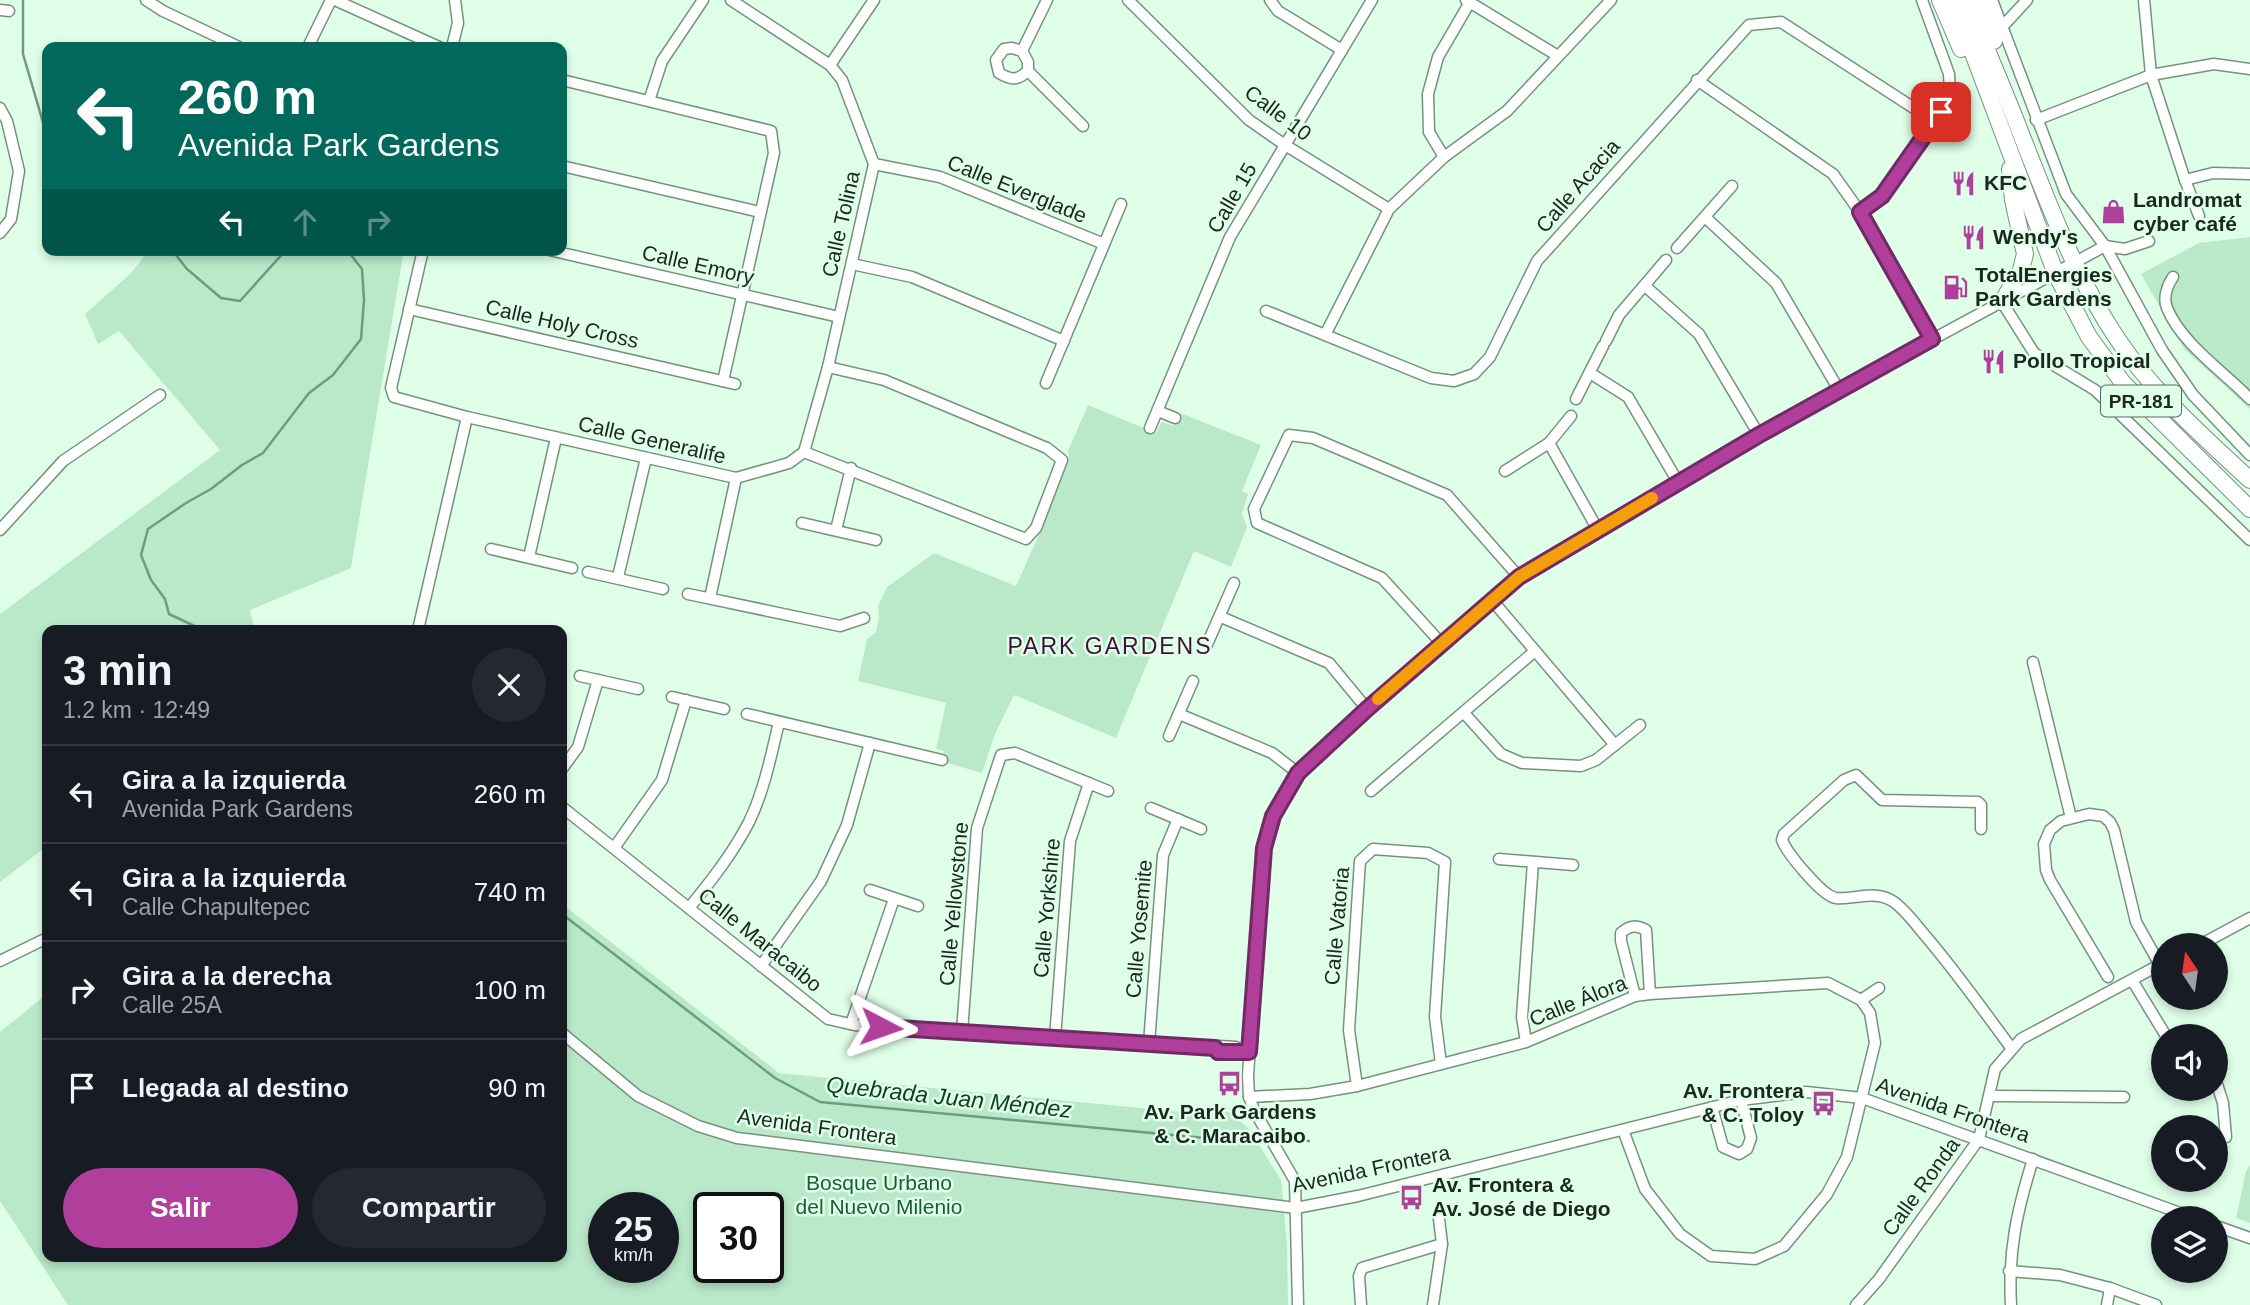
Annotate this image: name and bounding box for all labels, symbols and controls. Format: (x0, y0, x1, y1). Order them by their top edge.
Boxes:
icon: left (63, 70, 154, 161)
text: 260 m (178, 70, 317, 124)
street label: Calle 10 (1241, 80, 1316, 145)
pin (1911, 82, 1971, 142)
icon: arrive (1922, 93, 1960, 131)
text: Avenida Park Gardens (178, 127, 499, 163)
street label: Calle Acacia (1531, 134, 1624, 237)
street label: Calle Everglade (944, 150, 1090, 227)
street label: Calle 15 (1202, 159, 1261, 237)
street label: Calle Tolina (817, 168, 864, 279)
restaurant icon: KFC (1950, 169, 1978, 197)
place label: KFC (1984, 171, 2027, 194)
place label: Landromat cyber café (2133, 188, 2242, 235)
shop icon: Landromat cyber café (2099, 198, 2127, 226)
icon: left (213, 203, 251, 241)
icon: ahead (286, 203, 324, 241)
icon: right (359, 203, 397, 241)
restaurant icon: Wendy's (1959, 223, 1987, 251)
place label: Wendy's (1993, 225, 2078, 248)
street label: Calle Emory (640, 240, 757, 289)
place label: TotalEnergies Park Gardens (1975, 263, 2112, 310)
fuel station icon: TotalEnergies Park Gardens (1941, 273, 1969, 301)
street label: Calle Holy Cross (483, 295, 641, 352)
restaurant icon: Pollo Tropical (1979, 347, 2007, 375)
place label: Pollo Tropical (2013, 349, 2151, 372)
road number: PR-181 (2101, 386, 2181, 416)
street label: Calle Generalife (576, 411, 728, 468)
district label: PARK GARDENS (1007, 633, 1213, 659)
text: 3 min (63, 647, 173, 694)
button: close (472, 648, 546, 722)
text: 1.2 km · 12:49 (63, 697, 210, 723)
text: Gira a la izquierda (122, 765, 346, 795)
icon: left (63, 775, 101, 813)
text: 260 m (474, 779, 546, 809)
text: Avenida Park Gardens (122, 796, 353, 822)
street label: Calle Yellowstone (935, 821, 972, 987)
street label: Calle Yorkshire (1029, 837, 1064, 979)
street label: Calle Yosemite (1121, 859, 1156, 999)
text: Gira a la izquierda (122, 863, 346, 893)
street label: Calle Vatoria (1320, 866, 1353, 986)
icon: left (63, 873, 101, 911)
text: 740 m (474, 877, 546, 907)
street label: Calle Maracaibo (694, 883, 827, 996)
text: Calle Chapultepec (122, 894, 310, 920)
north arrow (2151, 933, 2228, 1010)
map controls (2151, 933, 2228, 1283)
text: Gira a la derecha (122, 961, 332, 991)
icon: right (63, 971, 101, 1009)
street label: Calle Álora (1526, 971, 1630, 1030)
text: 100 m (474, 975, 546, 1005)
position arrow (844, 990, 918, 1064)
text: Calle 25A (122, 992, 222, 1018)
button: sound (2151, 1024, 2228, 1101)
icon: arrive (63, 1069, 101, 1107)
bus stop icon: Av. Park Gardens & C. Maracaibo (1216, 1069, 1244, 1097)
water label: Quebrada Juan Méndez (825, 1071, 1074, 1123)
street label: Avenida Frontera (1873, 1072, 2033, 1147)
text: Llegada al destino (122, 1073, 349, 1103)
text: 90 m (488, 1073, 546, 1103)
place label: Av. Frontera & C. Toloy (1683, 1079, 1804, 1126)
bus stop icon: Av. Frontera & C. Toloy (1810, 1089, 1838, 1117)
place label: Av. Park Gardens & C. Maracaibo (1144, 1100, 1316, 1147)
street label: Avenida Frontera (736, 1104, 899, 1149)
button: search (2151, 1115, 2228, 1192)
street label: Calle Ronda (1877, 1133, 1964, 1240)
street label: Avenida Frontera (1290, 1140, 1452, 1196)
button: Salir (63, 1168, 298, 1248)
button: Compartir (312, 1168, 546, 1248)
park label: Bosque Urbano del Nuevo Milenio (796, 1171, 962, 1218)
place label: Av. Frontera & Av. José de Diego (1432, 1173, 1611, 1220)
bus stop icon: Av. Frontera & Av. José de Diego (1398, 1183, 1426, 1211)
speed limit sign: 30 (693, 1192, 784, 1283)
button: layers (2151, 1206, 2228, 1283)
text: 25 (614, 1209, 653, 1248)
text: km/h (614, 1245, 653, 1265)

